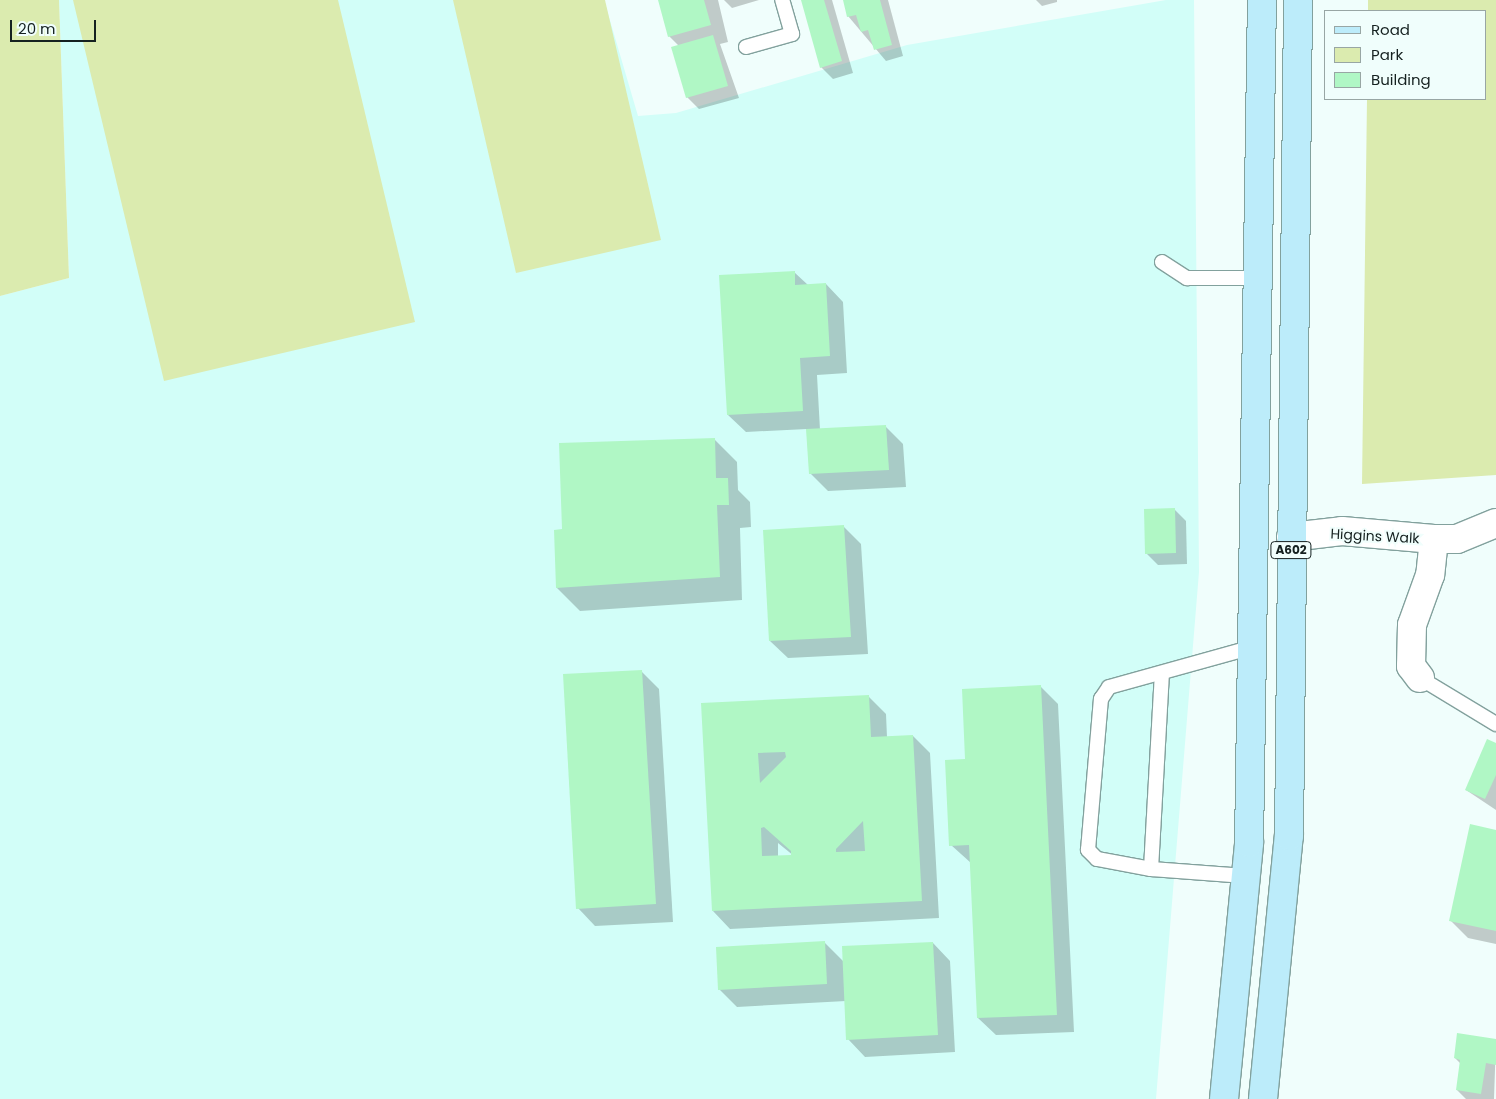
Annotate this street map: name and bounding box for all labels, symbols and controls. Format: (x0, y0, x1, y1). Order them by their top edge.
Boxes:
scale bar (12, 10, 99, 42)
legend (1324, 10, 1486, 100)
text: 20 m (18, 18, 56, 39)
text: Road (1371, 19, 1410, 40)
text: Park (1371, 44, 1403, 65)
text: Building (1371, 69, 1431, 90)
street label: Higgins Walk (1330, 525, 1420, 547)
road number: A602 (1270, 540, 1312, 560)

